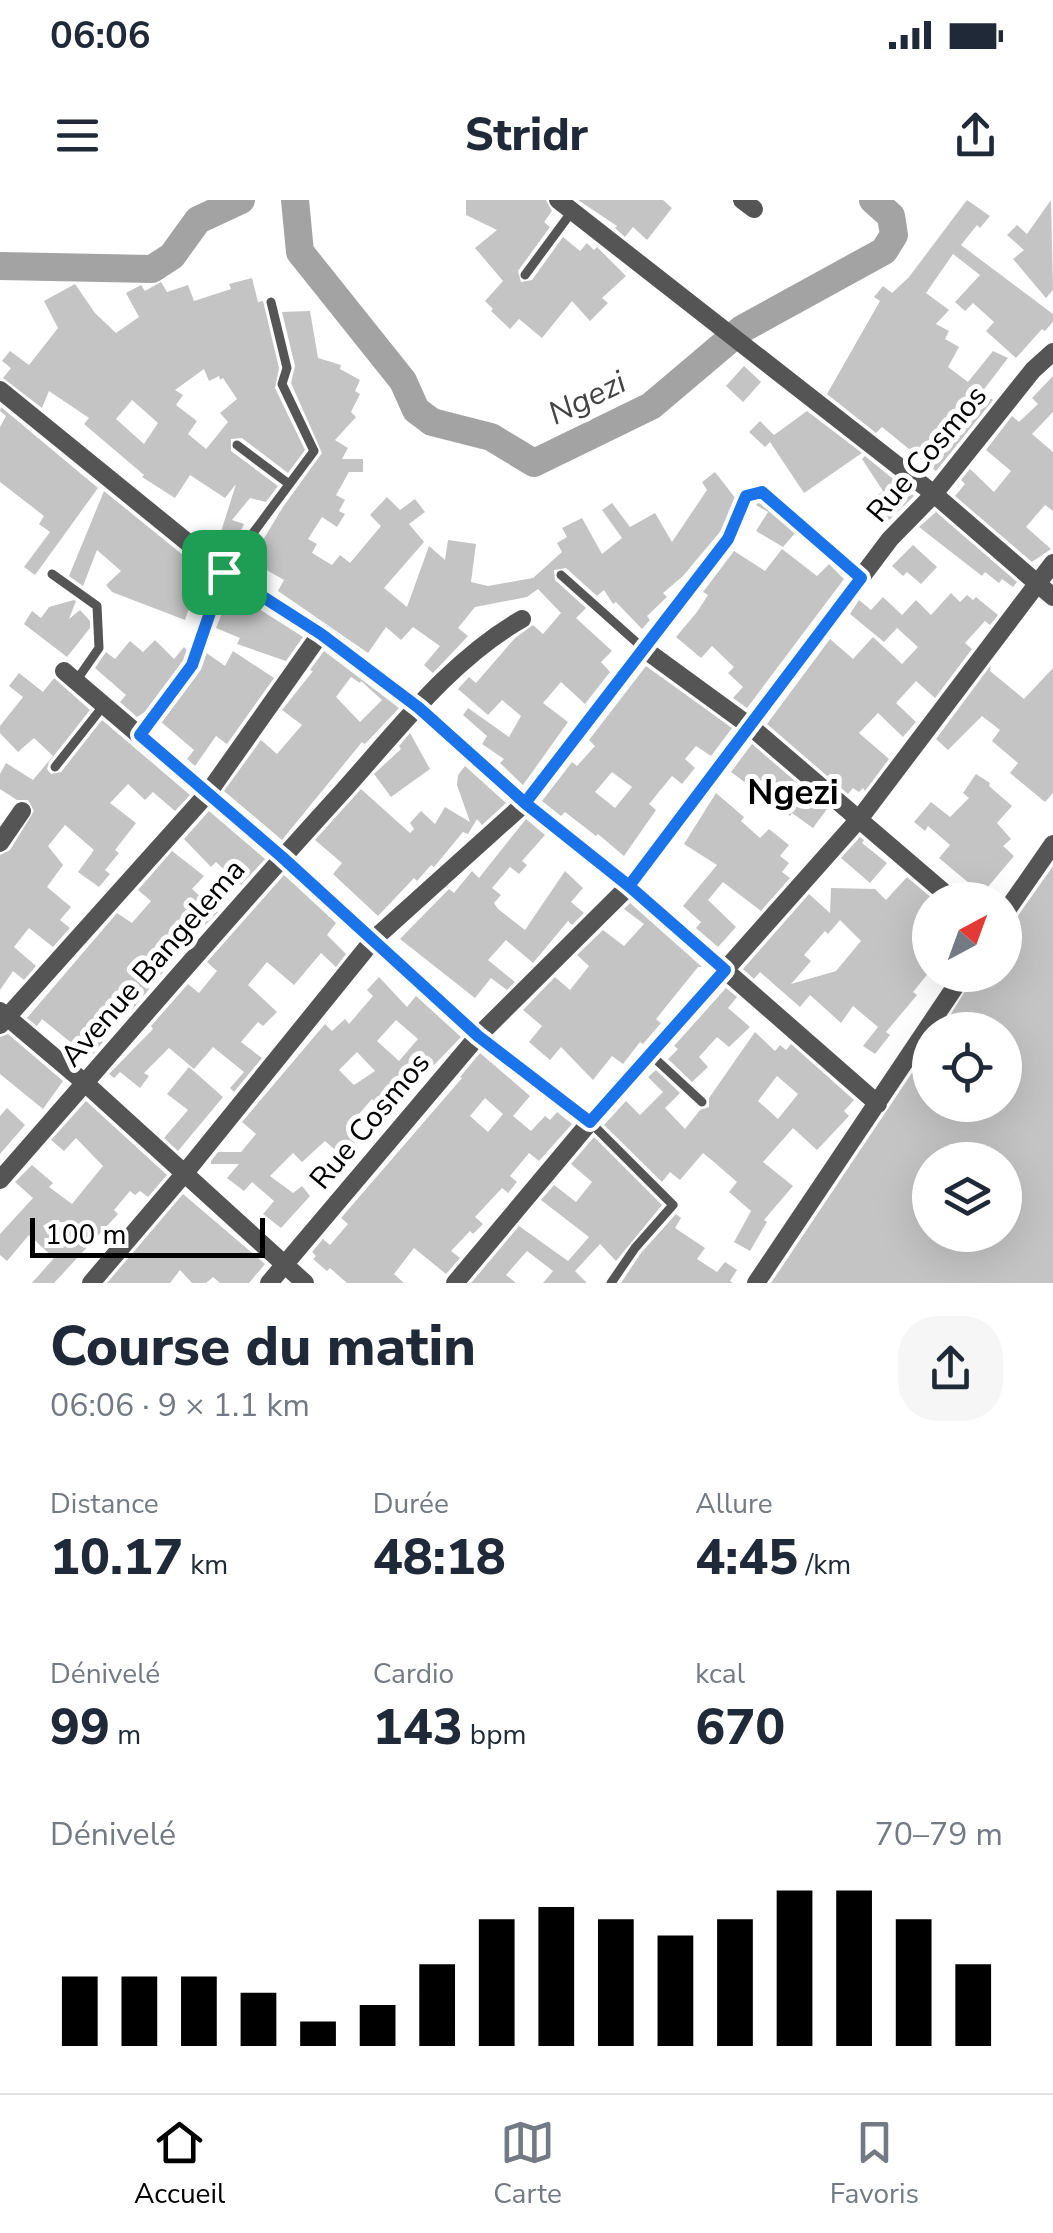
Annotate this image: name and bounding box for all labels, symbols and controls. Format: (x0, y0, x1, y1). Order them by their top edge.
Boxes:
text: 06:06 (50, 10, 151, 61)
text: Stridr (465, 105, 588, 166)
icon: menu (50, 108, 105, 163)
icon: share (948, 108, 1003, 163)
water label: Ngezi (541, 361, 634, 435)
street label: Rue Cosmos (857, 377, 997, 531)
pin (182, 530, 267, 615)
icon: arrive (197, 545, 252, 600)
district label: Ngezi (747, 769, 839, 816)
street label: Avenue Bangelema (51, 850, 255, 1076)
north arrow (912, 882, 1022, 992)
map controls (912, 882, 1022, 1252)
button: locate (912, 1012, 1022, 1122)
street label: Rue Cosmos (300, 1044, 440, 1198)
button: layers (912, 1142, 1022, 1252)
scale bar (30, 1213, 265, 1258)
text: 100 m (45, 1216, 127, 1254)
text: Course du matin (50, 1309, 476, 1384)
button: share (898, 1316, 1003, 1421)
text: 06:06 · 9 × 1.1 km (50, 1384, 310, 1427)
text: Distance (50, 1485, 159, 1523)
text: Durée (373, 1485, 449, 1523)
text: Allure (695, 1485, 773, 1523)
text: 10.17 (50, 1523, 183, 1592)
text: 48:18 (373, 1523, 506, 1592)
text: 4:45 (695, 1523, 798, 1592)
text: km (183, 1546, 228, 1584)
text: /km (798, 1546, 851, 1584)
text: Dénivelé (50, 1655, 160, 1693)
text: Cardio (373, 1655, 454, 1693)
text: kcal (695, 1655, 745, 1693)
text: 99 (50, 1693, 110, 1762)
text: 143 (373, 1693, 463, 1762)
text: 670 (695, 1693, 785, 1762)
text: m (110, 1716, 141, 1754)
text: bpm (463, 1716, 526, 1754)
text: Dénivelé (50, 1813, 176, 1856)
text: 70–79 m (875, 1813, 1003, 1856)
tab: Accueil (134, 2115, 225, 2213)
tab: Carte (493, 2115, 562, 2213)
tab: Favoris (830, 2115, 919, 2213)

